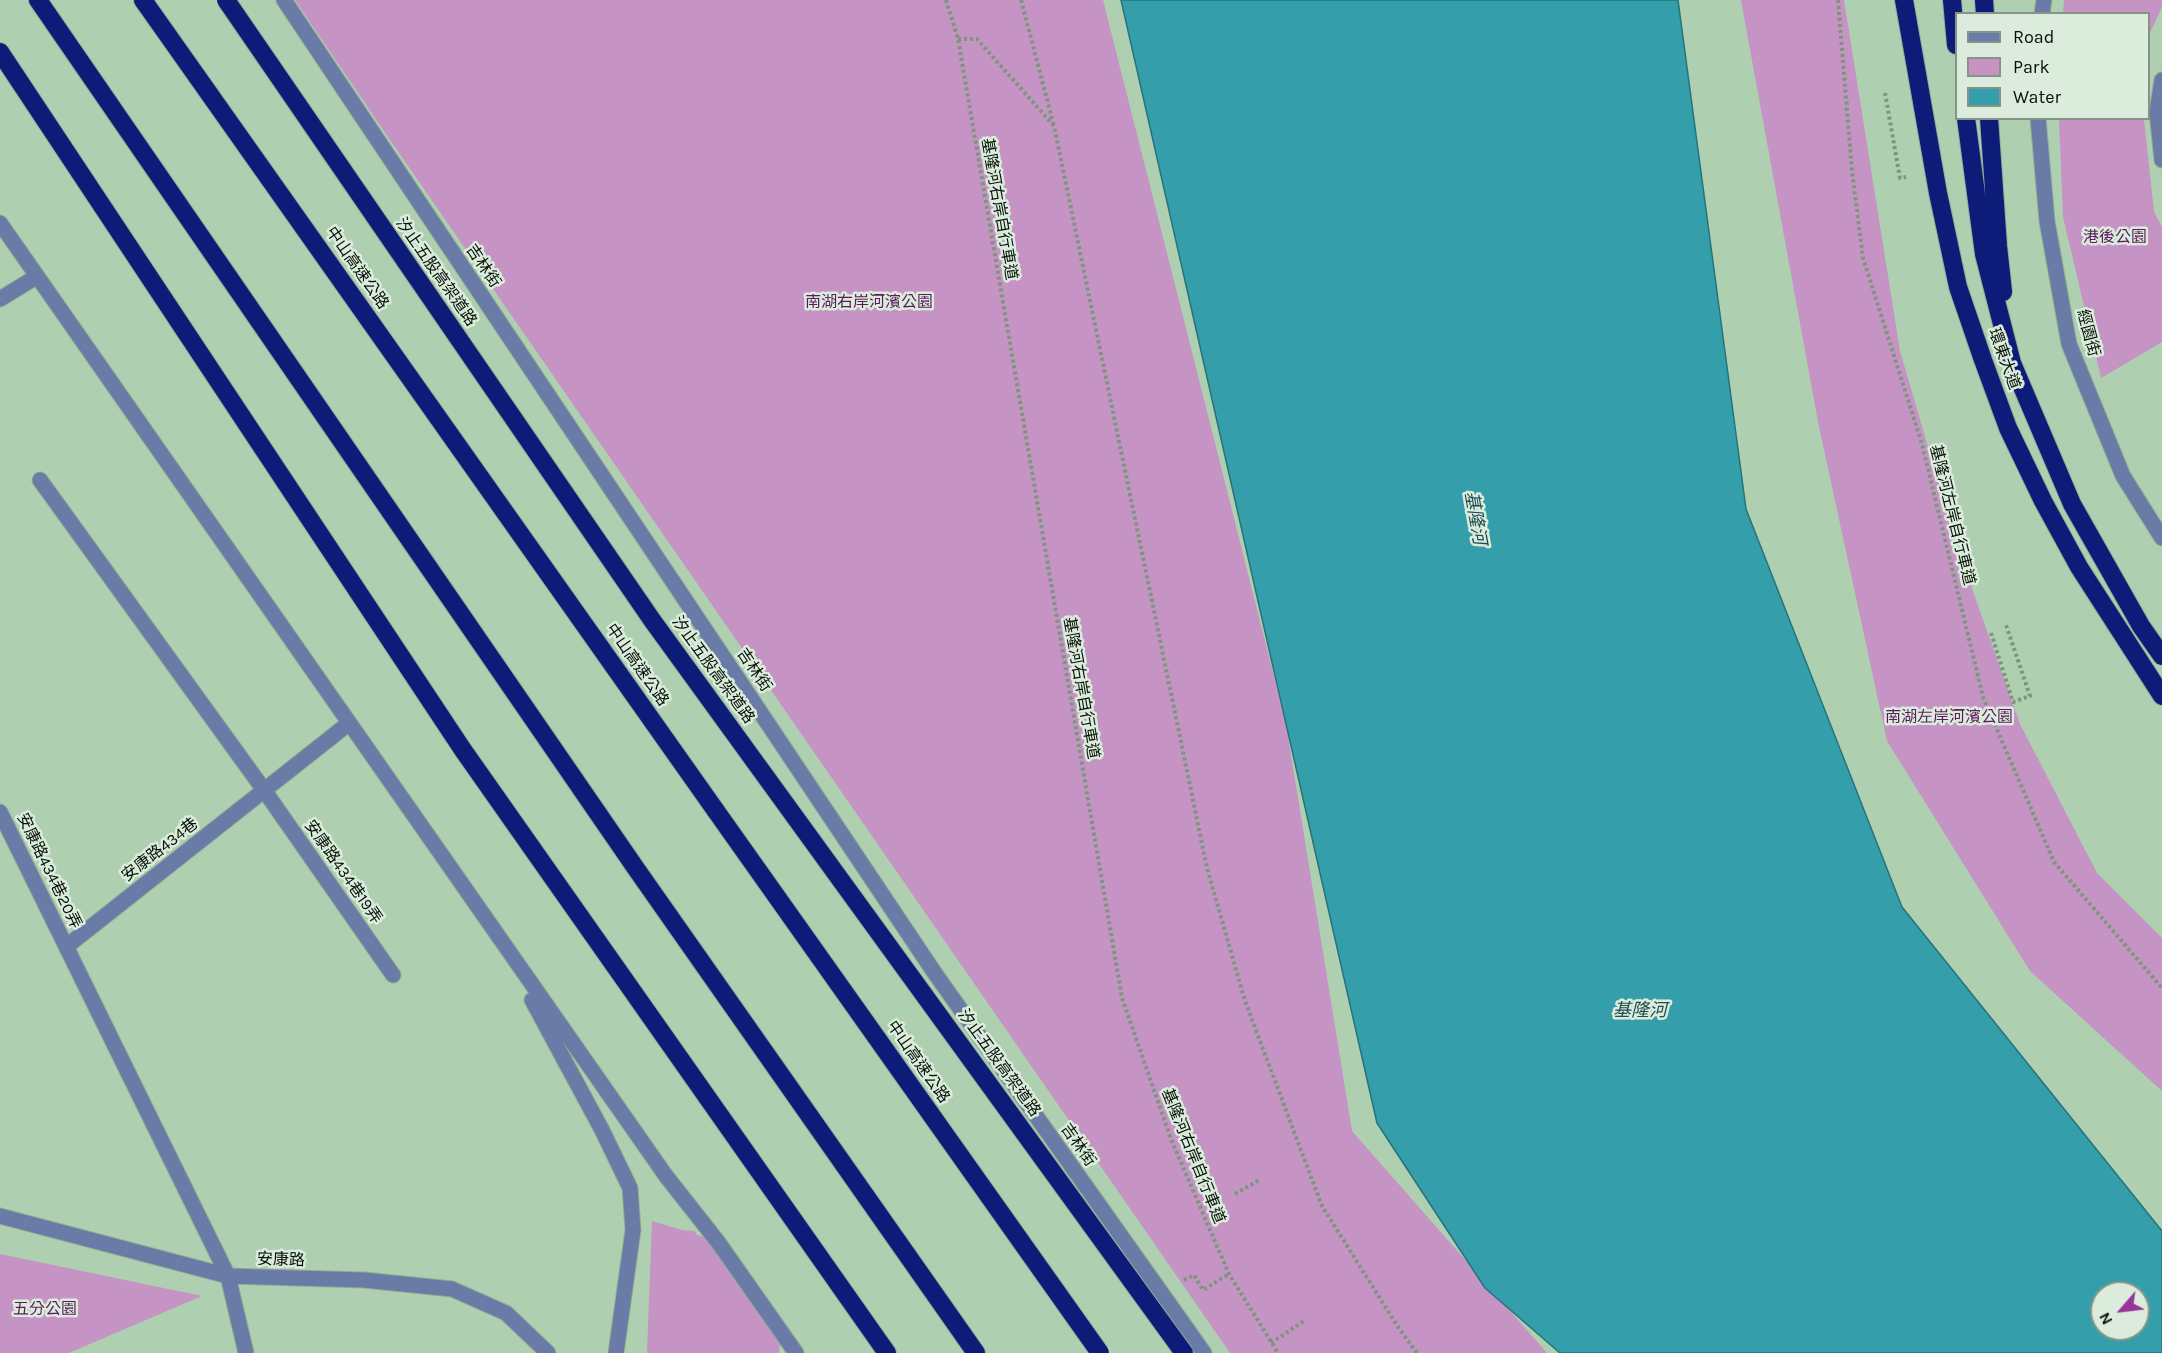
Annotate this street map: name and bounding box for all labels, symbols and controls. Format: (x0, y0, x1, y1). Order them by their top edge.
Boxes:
legend (1955, 12, 2150, 120)
text: Road (2013, 26, 2054, 48)
text: Park (2013, 56, 2050, 78)
text: Water (2013, 86, 2061, 108)
street label: 基隆河右岸自行車道 (977, 136, 1021, 282)
street label: 汐止五股高架道路 (391, 214, 481, 330)
street label: 中山高速公路 (322, 223, 392, 313)
park label: 港後公園 (2083, 227, 2147, 247)
street label: 吉林街 (462, 241, 504, 291)
park label: 南湖右岸河濱公園 (805, 292, 933, 312)
street label: 經園街 (2073, 307, 2103, 359)
street label: 環東大道 (1984, 326, 2024, 392)
street label: 基隆河左岸自行車道 (1925, 443, 1979, 587)
water label: 基隆河 (1460, 490, 1490, 546)
street label: 汐止五股高架道路 (668, 613, 758, 727)
street label: 基隆河右岸自行車道 (1059, 615, 1103, 761)
street label: 中山高速公路 (602, 620, 672, 710)
street label: 吉林街 (733, 645, 775, 695)
park label: 南湖左岸河濱公園 (1885, 707, 2013, 727)
street label: 安康路434巷20弄 (13, 810, 85, 932)
street label: 安康路434巷 (118, 814, 202, 886)
street label: 安康路434巷19弄 (300, 817, 386, 927)
water label: 基隆河 (1613, 1000, 1667, 1022)
street label: 汐止五股高架道路 (954, 1006, 1044, 1120)
street label: 中山高速公路 (883, 1017, 953, 1107)
street label: 基隆河右岸自行車道 (1157, 1086, 1229, 1226)
street label: 吉林街 (1056, 1120, 1100, 1170)
street label: 安康路 (257, 1250, 305, 1270)
north arrow (2090, 1281, 2150, 1341)
park label: 五分公園 (13, 1299, 77, 1319)
text: N (2094, 1309, 2117, 1328)

